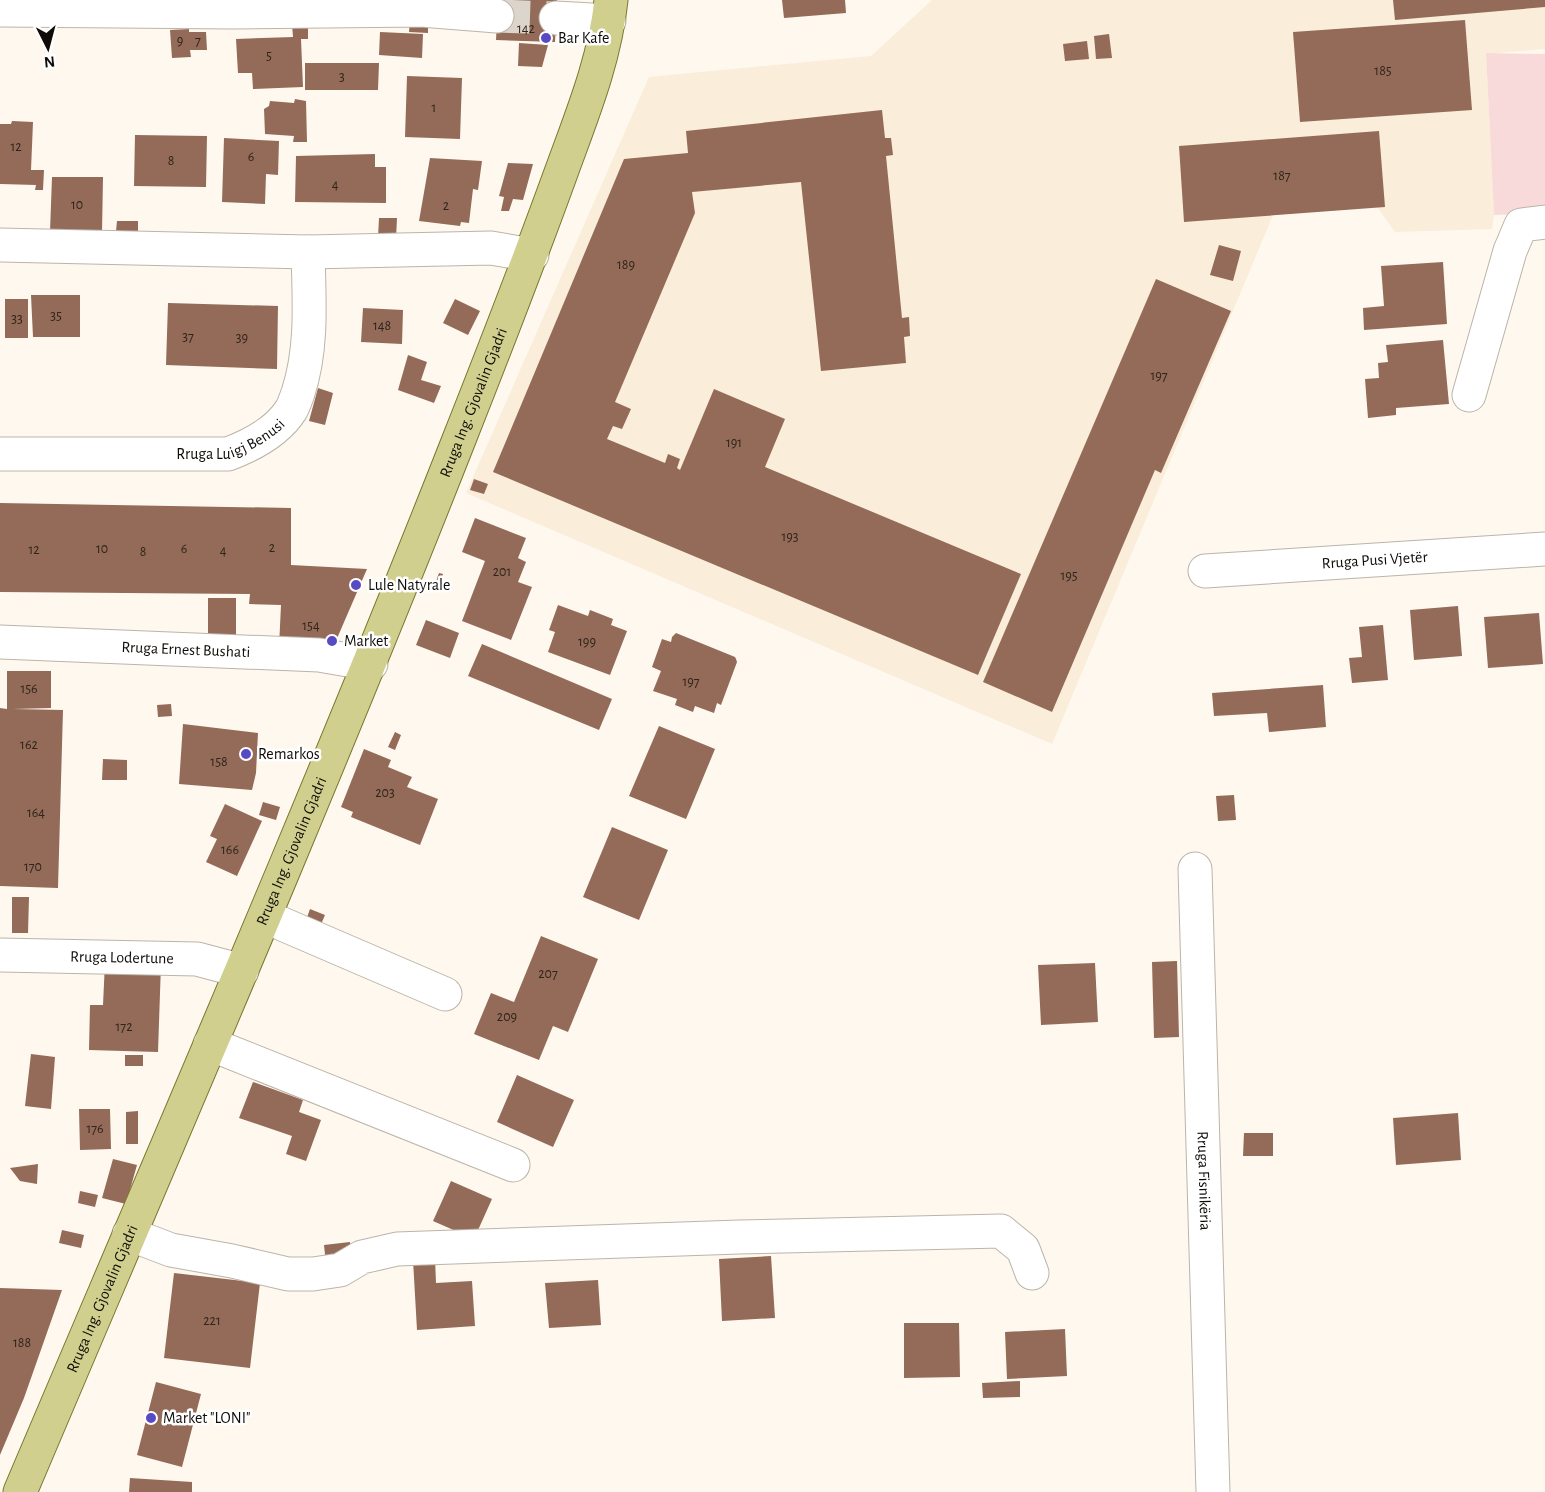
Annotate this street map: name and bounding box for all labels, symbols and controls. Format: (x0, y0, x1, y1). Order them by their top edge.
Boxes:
north arrow (18, 18, 78, 78)
house number: 142 (517, 22, 535, 36)
place label: Bar Kafe (558, 30, 609, 46)
marker: Bar Kafe (539, 31, 553, 45)
house number: 9 (177, 34, 183, 48)
house number: 7 (195, 34, 201, 48)
house number: 5 (266, 49, 272, 63)
text: N (43, 53, 56, 70)
house number: 185 (1374, 64, 1392, 78)
house number: 3 (339, 70, 345, 84)
house number: 1 (432, 101, 436, 115)
house number: 12 (10, 140, 22, 154)
house number: 6 (248, 150, 254, 164)
house number: 8 (168, 154, 174, 168)
house number: 187 (1273, 169, 1291, 183)
house number: 4 (332, 178, 339, 192)
house number: 10 (71, 198, 83, 212)
house number: 2 (443, 199, 449, 213)
house number: 189 (617, 258, 635, 272)
house number: 35 (50, 309, 62, 323)
house number: 33 (11, 312, 23, 326)
house number: 148 (373, 319, 391, 333)
street label: Rruga Ing. Gjovalin Gjadri (437, 326, 510, 480)
house number: 37 (182, 330, 194, 344)
house number: 39 (236, 331, 248, 345)
house number: 197 (1150, 369, 1168, 383)
street label: Rruga Luigj Benusi (176, 416, 288, 462)
house number: 191 (726, 436, 742, 450)
house number: 193 (781, 530, 799, 544)
house number: 2 (269, 541, 275, 555)
house number: 10 (96, 542, 108, 556)
house number: 6 (181, 542, 187, 556)
house number: 12 (28, 543, 40, 557)
house number: 4 (220, 544, 227, 558)
house number: 8 (140, 545, 146, 559)
street label: Rruga Pusi Vjetër (1321, 549, 1429, 571)
house number: 201 (493, 565, 511, 579)
house number: 195 (1060, 569, 1078, 583)
place label: Lule Natyrale (368, 577, 450, 594)
marker: Lule Natyrale (349, 578, 363, 592)
house number: 154 (302, 619, 320, 633)
place label: Market (344, 633, 388, 649)
marker: Market (325, 634, 339, 648)
house number: 199 (578, 635, 596, 649)
street label: Rruga Ernest Bushati (121, 639, 251, 660)
house number: 197 (682, 675, 700, 689)
house number: 156 (20, 682, 38, 696)
house number: 162 (20, 738, 38, 752)
place label: Remarkos (258, 746, 320, 762)
marker: Remarkos (239, 747, 253, 761)
house number: 158 (210, 755, 228, 769)
street label: Rruga Ing. Gjovalin Gjadri (254, 775, 329, 928)
house number: 203 (375, 786, 395, 800)
house number: 164 (27, 806, 45, 820)
house number: 166 (221, 843, 239, 857)
house number: 170 (24, 860, 42, 874)
street label: Rruga Lodertune (70, 948, 174, 967)
house number: 207 (538, 967, 558, 981)
house number: 209 (497, 1010, 517, 1024)
house number: 172 (115, 1020, 133, 1034)
house number: 176 (86, 1122, 104, 1136)
street label: Rruga Fisnikëria (1195, 1131, 1213, 1231)
street label: Rruga Ing. Gjovalin Gjadri (64, 1223, 141, 1375)
house number: 221 (203, 1314, 221, 1328)
house number: 188 (13, 1336, 31, 1350)
place label: Market "LONI" (163, 1410, 250, 1426)
marker: Market "LONI" (144, 1411, 158, 1425)

